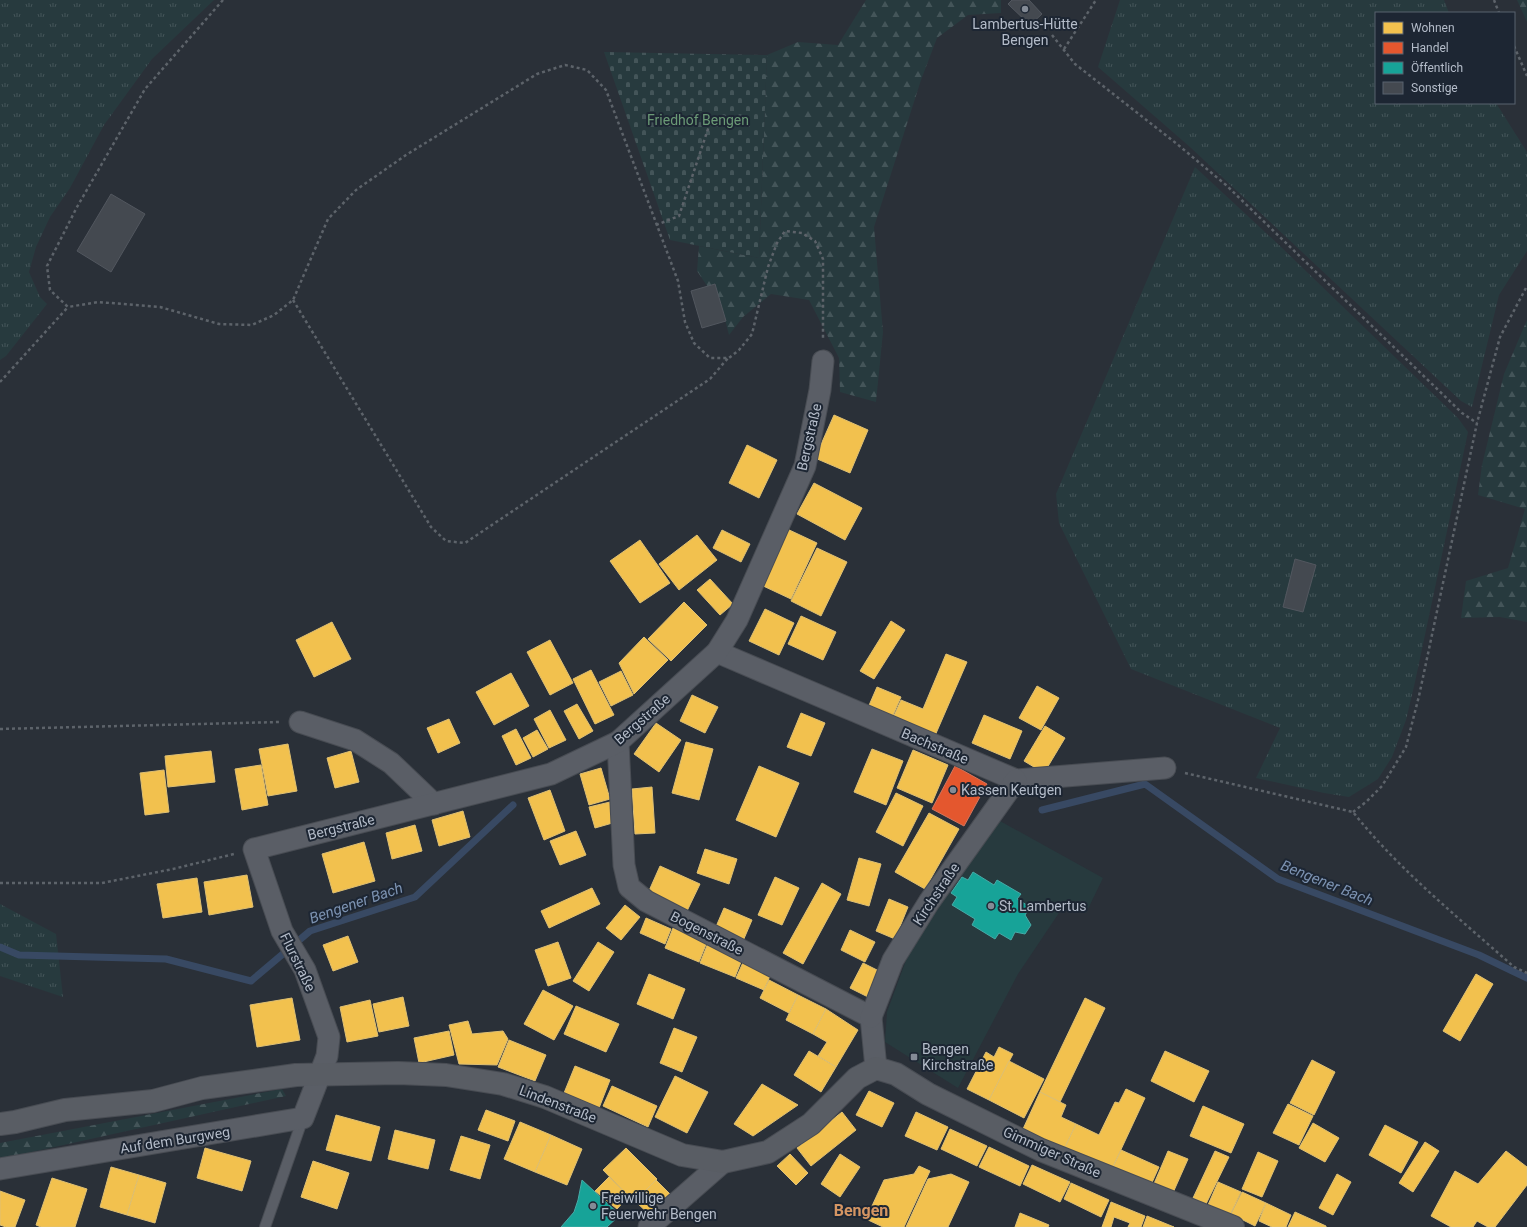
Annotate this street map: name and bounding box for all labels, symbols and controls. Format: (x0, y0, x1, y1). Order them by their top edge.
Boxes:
marker: Lambertus-Hütte Bengen (1020, 4, 1030, 14)
legend (1375, 12, 1515, 104)
place label: Lambertus-Hütte Bengen (972, 16, 1078, 48)
text: Wohnen (1411, 21, 1455, 35)
text: Handel (1411, 41, 1449, 55)
text: Öffentlich (1411, 60, 1463, 75)
text: Sonstige (1411, 81, 1458, 95)
park label: Friedhof Bengen (647, 112, 749, 128)
street label: Bergstraße (794, 402, 824, 472)
street label: Bergstraße (611, 691, 673, 747)
street label: Bachstraße (899, 725, 971, 767)
place label: Kassen Keutgen (961, 782, 1062, 798)
marker: Kassen Keutgen (948, 785, 958, 795)
street label: Bergstraße (306, 811, 376, 843)
water label: Bengener Bach (1278, 856, 1376, 910)
street label: Kirchstraße (909, 860, 963, 928)
water label: Bengener Bach (307, 879, 405, 927)
place label: St. Lambertus (999, 898, 1086, 914)
marker: St. Lambertus (986, 901, 996, 911)
street label: Bogenstraße (668, 908, 746, 958)
street label: Flurstraße (277, 930, 319, 994)
place label: Bengen Kirchstraße (922, 1041, 993, 1073)
marker: Bengen Kirchstraße (909, 1052, 919, 1062)
street label: Lindenstraße (517, 1082, 599, 1126)
street label: Auf dem Burgweg (119, 1123, 231, 1157)
street label: Gimmiger Straße (1001, 1123, 1103, 1181)
place label: Freiwillige Feuerwehr Bengen (601, 1190, 717, 1222)
marker: Freiwillige Feuerwehr Bengen (588, 1201, 598, 1211)
district label: Bengen (834, 1201, 888, 1220)

